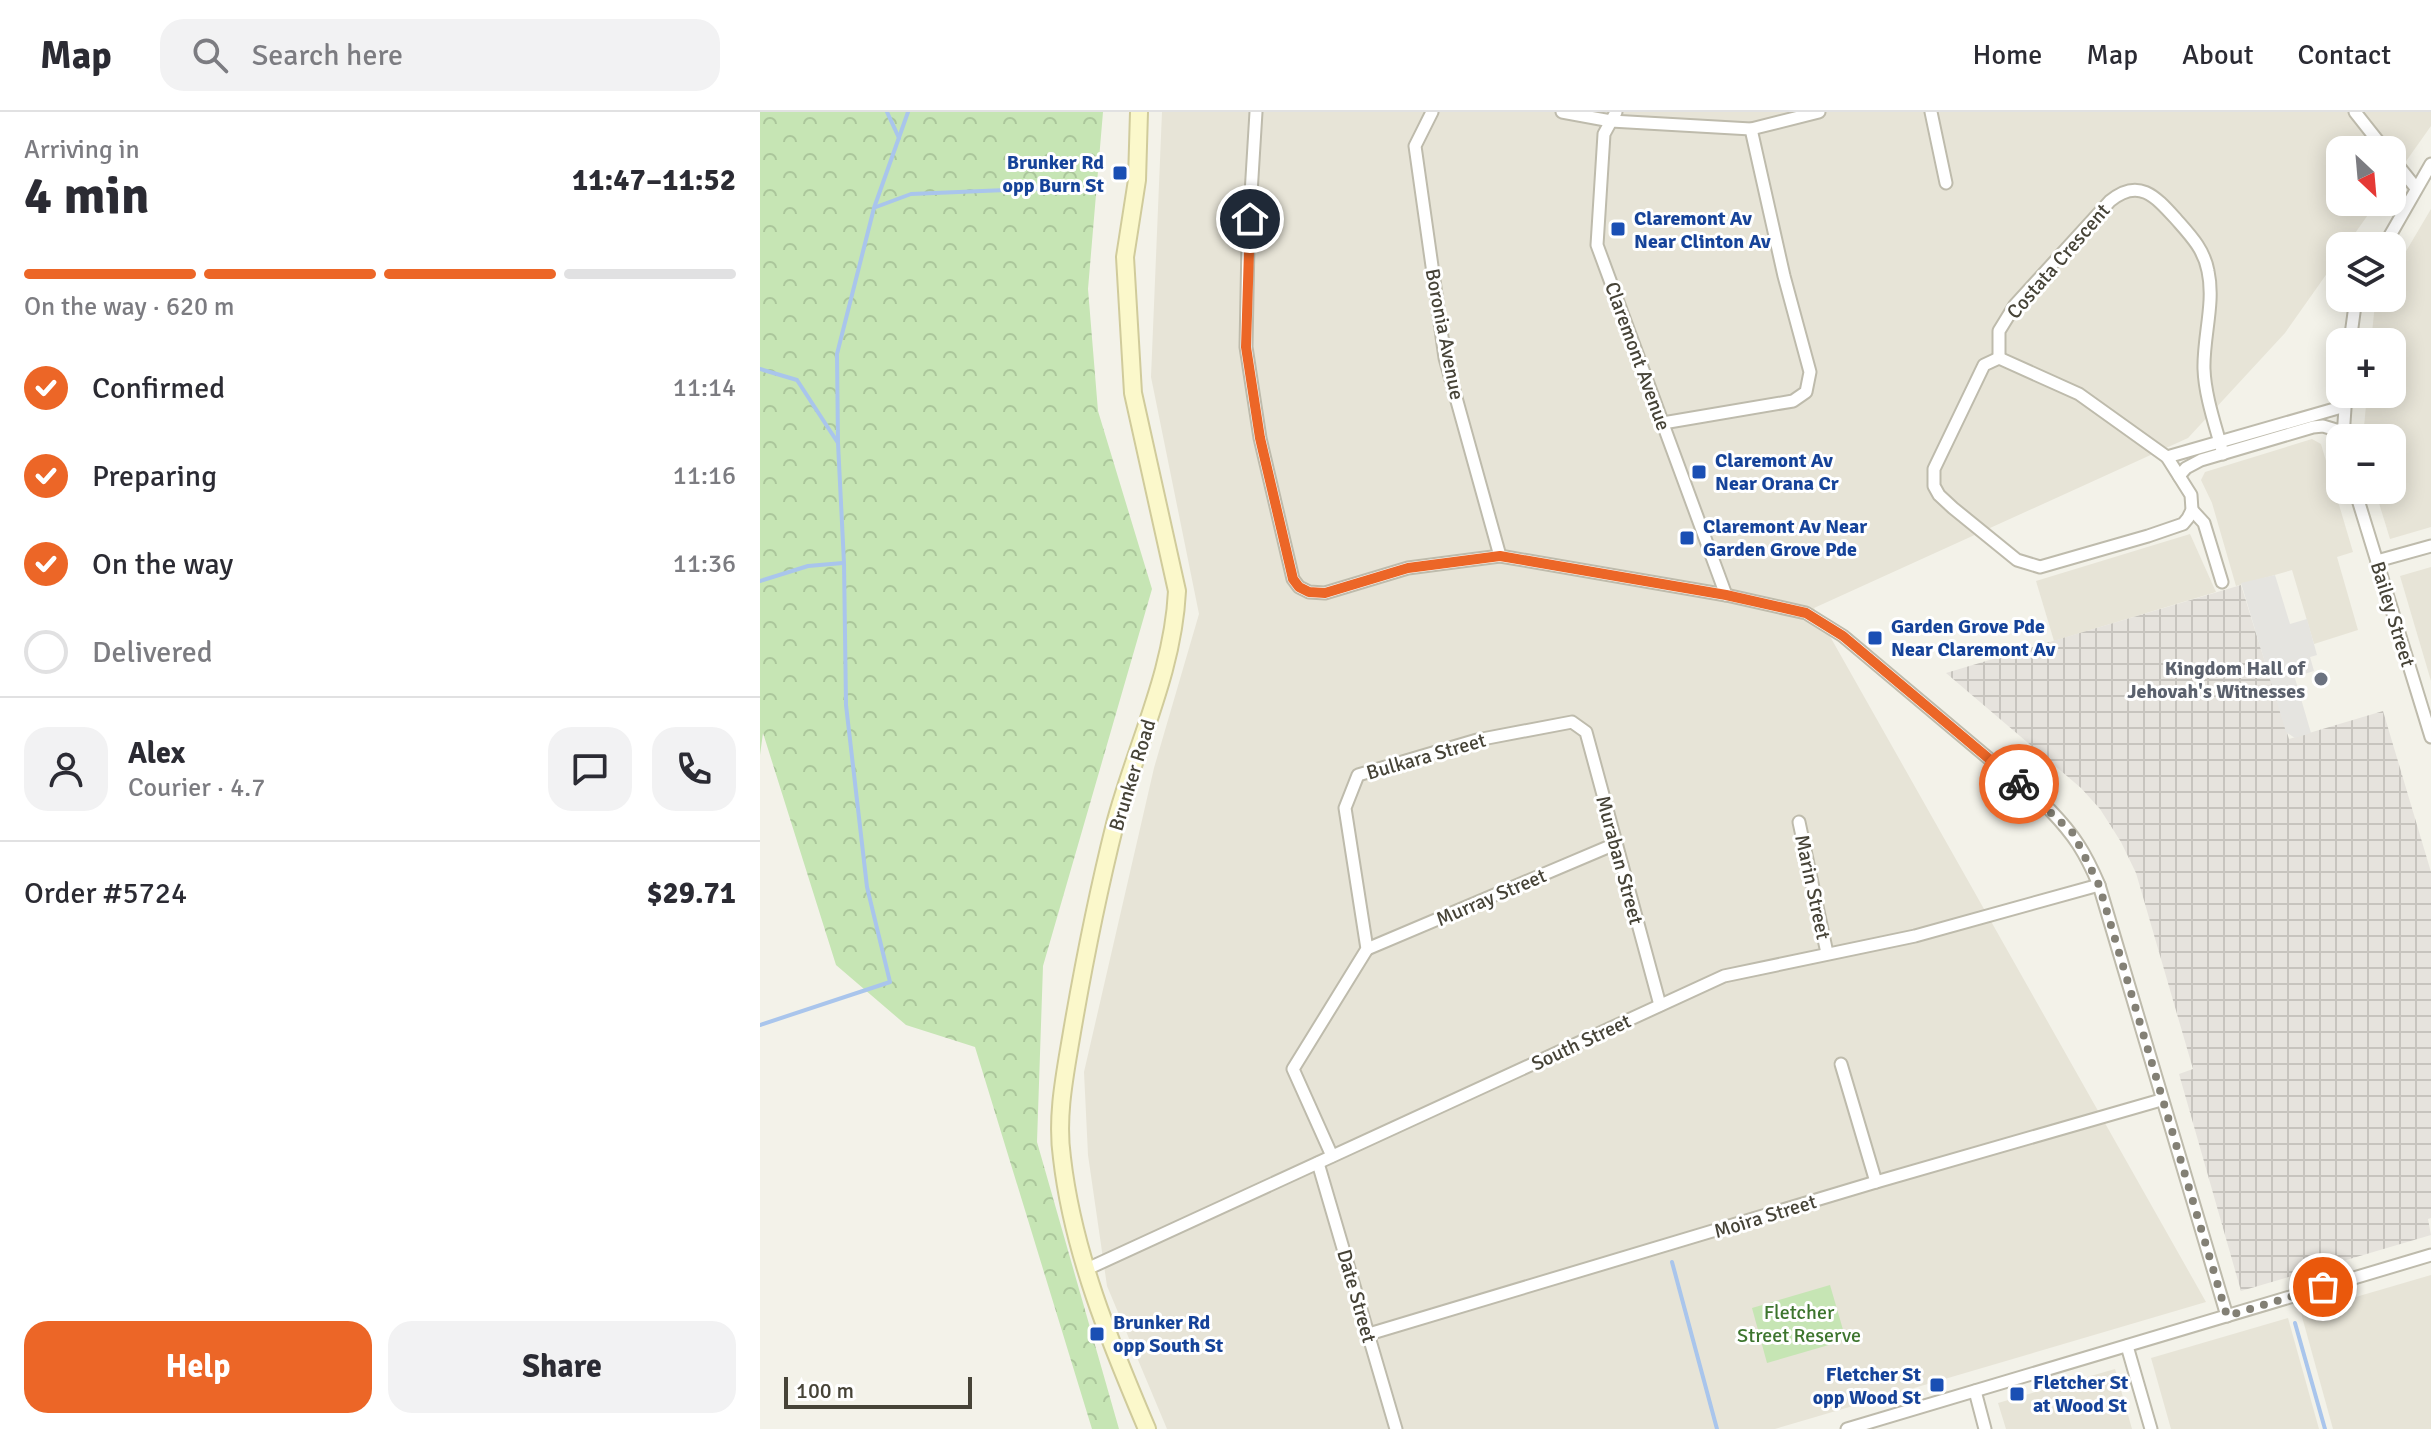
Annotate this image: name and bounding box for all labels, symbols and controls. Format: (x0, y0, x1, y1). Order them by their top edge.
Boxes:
search box (160, 19, 720, 91)
text: Map (40, 32, 112, 79)
icon: search (188, 33, 232, 77)
text: Search here (252, 37, 403, 74)
text: Home (1973, 38, 2042, 72)
text: Map (2086, 38, 2138, 72)
text: About (2182, 38, 2254, 72)
text: Contact (2298, 38, 2391, 72)
text: Arriving in (24, 134, 140, 166)
north arrow (2326, 136, 2406, 216)
map controls (2326, 136, 2406, 504)
place label: Brunker Rd opp Burn St (1002, 150, 1105, 198)
text: 11:47–11:52 (572, 162, 736, 199)
text: 4 min (24, 164, 150, 228)
marker: Brunker Rd opp Burn St (1111, 164, 1129, 182)
pin (1216, 185, 1284, 253)
icon: home (1228, 197, 1272, 241)
street label: Costata Crescent (2002, 199, 2115, 324)
place label: Claremont Av Near Clinton Av (1634, 206, 1771, 254)
marker: Claremont Av Near Clinton Av (1609, 220, 1627, 238)
button: layers (2326, 232, 2406, 312)
street label: Boronia Avenue (1420, 266, 1469, 402)
street label: Claremont Avenue (1599, 278, 1676, 434)
text: On the way · 620 m (24, 291, 234, 323)
button: + (2326, 328, 2406, 408)
icon: check (24, 366, 68, 410)
text: Confirmed (92, 370, 225, 407)
text: 11:14 (673, 372, 736, 404)
button: − (2326, 424, 2406, 504)
place label: Claremont Av Near Orana Cr (1715, 448, 1839, 496)
icon: check (24, 454, 68, 498)
text: Preparing (92, 458, 217, 495)
text: 11:16 (673, 460, 736, 492)
marker: Claremont Av Near Orana Cr (1690, 463, 1708, 481)
place label: Claremont Av Near Garden Grove Pde (1703, 514, 1867, 562)
marker: Claremont Av Near Garden Grove Pde (1678, 529, 1696, 547)
icon: check (24, 542, 68, 586)
text: On the way (92, 546, 233, 583)
text: 11:36 (673, 548, 736, 580)
street label: Bailey Street (2365, 558, 2420, 670)
place label: Garden Grove Pde Near Claremont Av (1891, 614, 2056, 662)
marker: Garden Grove Pde Near Claremont Av (1866, 629, 1884, 647)
text: Delivered (92, 634, 213, 671)
place label: Kingdom Hall of Jehovah's Witnesses (2127, 656, 2307, 704)
marker: Kingdom Hall of Jehovah's Witnesses (2312, 670, 2330, 688)
street label: Brunker Road (1104, 716, 1161, 834)
button: person (24, 727, 108, 811)
button: chat (548, 727, 632, 811)
button: phone (652, 727, 736, 811)
street label: Bulkara Street (1364, 728, 1489, 785)
text: Alex (128, 735, 185, 772)
courier (1979, 744, 2059, 824)
icon: bike (1997, 762, 2041, 806)
text: Courier · 4.7 (128, 772, 265, 804)
street label: Muraban Street (1590, 793, 1649, 927)
street label: Marin Street (1789, 832, 1836, 942)
street label: Murray Street (1432, 863, 1550, 932)
text: Order #5724 (24, 875, 187, 912)
text: $29.71 (646, 875, 736, 912)
street label: South Street (1528, 1009, 1635, 1076)
street label: Moira Street (1711, 1189, 1819, 1244)
street label: Date Street (1331, 1247, 1382, 1346)
pin (2289, 1253, 2357, 1321)
icon: bag (2301, 1265, 2345, 1309)
park label: Fletcher Street Reserve (1737, 1300, 1861, 1348)
place label: Brunker Rd opp South St (1113, 1310, 1224, 1358)
button: Help (24, 1321, 372, 1413)
button: Share (388, 1321, 736, 1413)
marker: Brunker Rd opp South St (1088, 1325, 1106, 1343)
place label: Fletcher St opp Wood St (1813, 1362, 1922, 1410)
place label: Fletcher St at Wood St (2033, 1370, 2129, 1418)
scale bar (784, 1373, 972, 1409)
marker: Fletcher St opp Wood St (1928, 1376, 1946, 1394)
text: 100 m (796, 1377, 854, 1404)
marker: Fletcher St at Wood St (2008, 1385, 2026, 1403)

